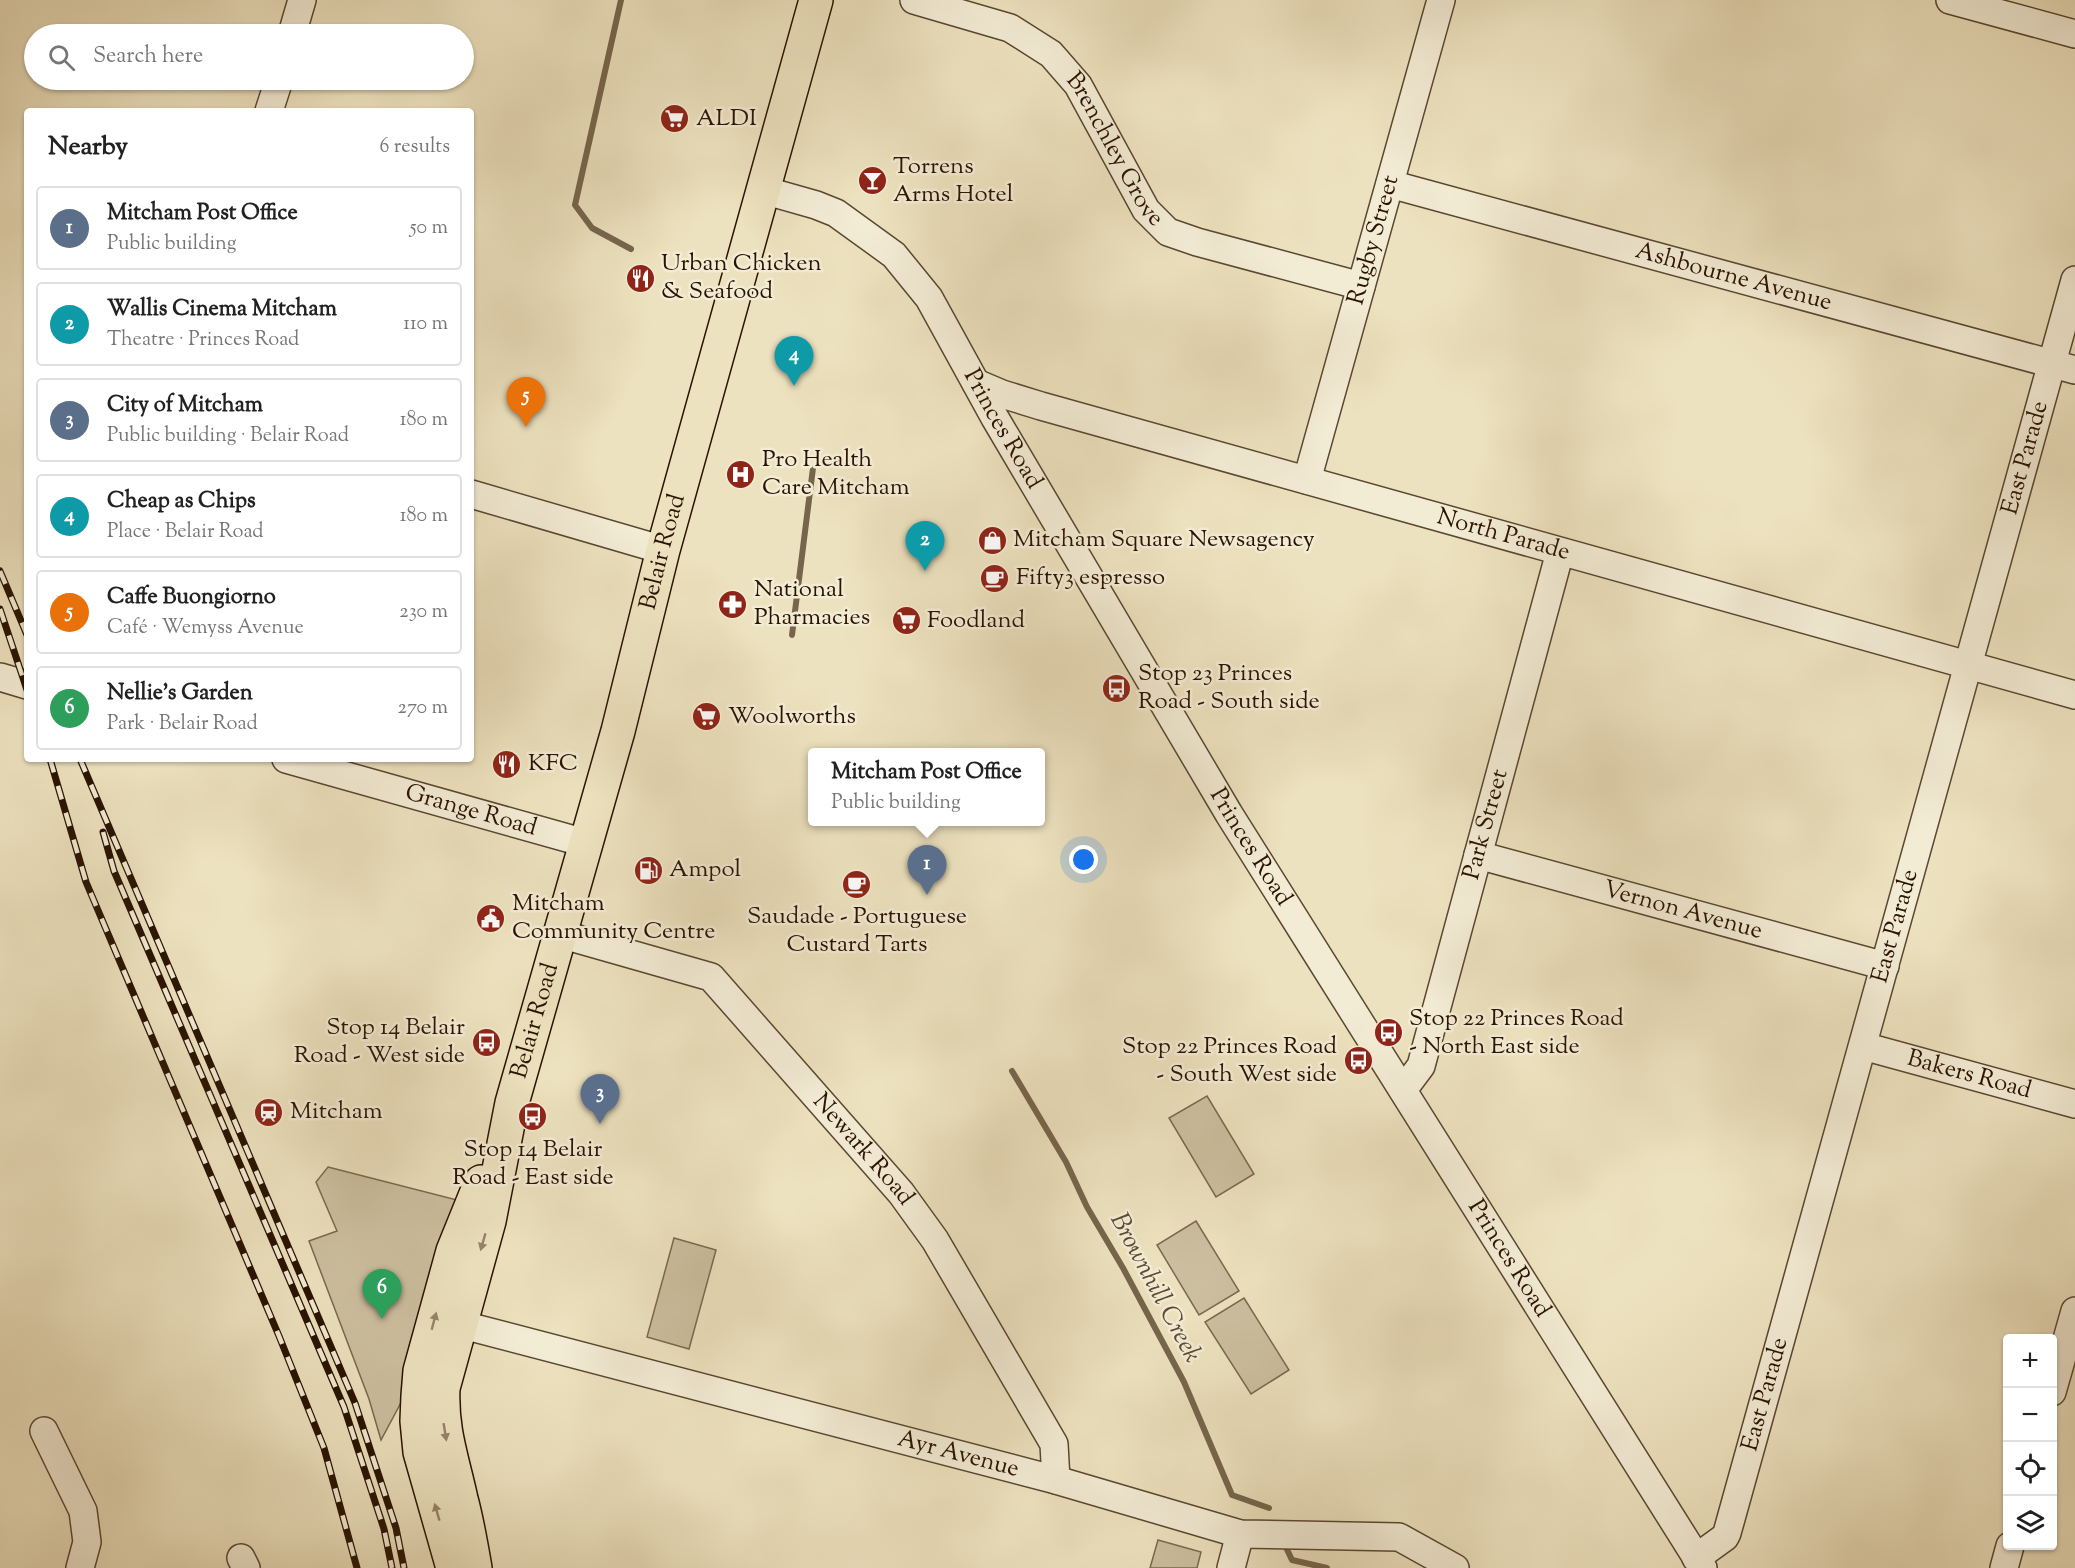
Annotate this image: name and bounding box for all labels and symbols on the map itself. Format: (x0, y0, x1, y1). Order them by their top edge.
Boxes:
street label: Brenchley Grove (1057, 65, 1171, 235)
place label: ALDI (696, 102, 757, 136)
supermarket icon: ALDI (659, 103, 691, 135)
place label: Torrens Arms Hotel (893, 150, 1014, 212)
bar icon: Torrens Arms Hotel (856, 165, 888, 197)
street label: Rugby Street (1340, 171, 1408, 309)
street label: Ashbourne Avenue (1631, 234, 1836, 320)
place label: Urban Chicken & Seafood (661, 247, 822, 309)
restaurant icon: Urban Chicken & Seafood (624, 262, 656, 294)
pin: 4 (774, 336, 814, 386)
street label: Princes Road (954, 363, 1051, 496)
pin: 5 (506, 378, 546, 427)
street label: East Parade (1994, 397, 2058, 519)
place label: Pro Health Care Mitcham (762, 443, 910, 505)
hospital icon: Pro Health Care Mitcham (725, 458, 757, 490)
street label: Belair Road (632, 490, 695, 614)
street label: North Parade (1433, 500, 1574, 570)
pin: 2 (906, 522, 944, 571)
place label: Mitcham Square Newsagency (1013, 523, 1315, 557)
shop icon: Mitcham Square Newsagency (976, 524, 1008, 556)
place label: Fifty3 espresso (1016, 561, 1165, 595)
cafe icon: Fifty3 espresso (979, 562, 1011, 594)
place label: National Pharmacies (754, 573, 870, 635)
pharmacy icon: National Pharmacies (717, 588, 749, 620)
place label: Foodland (927, 604, 1025, 638)
supermarket icon: Foodland (890, 605, 922, 637)
place label: Stop 23 Princes Road - South side (1138, 657, 1320, 719)
bus stop icon: Stop 23 Princes Road - South side (1101, 672, 1133, 704)
place label: Woolworths (728, 700, 856, 734)
supermarket icon: Woolworths (691, 701, 723, 733)
place label: KFC (528, 747, 578, 781)
restaurant icon: KFC (491, 748, 523, 780)
street label: Park Street (1455, 766, 1517, 884)
street label: Grange Road (401, 776, 541, 846)
street label: Princes Road (1200, 782, 1300, 913)
your location (1069, 845, 1098, 874)
pin: 1 (908, 846, 946, 895)
place label: Ampol (669, 853, 741, 887)
fuel station icon: Ampol (632, 854, 664, 886)
street label: East Parade (1864, 866, 1927, 987)
cafe icon: Saudade - Portuguese Custard Tarts (841, 868, 873, 900)
street label: Vernon Avenue (1599, 873, 1766, 949)
place label: Mitcham Community Centre (512, 887, 715, 949)
place label: Saudade - Portuguese Custard Tarts (747, 900, 967, 962)
public building icon: Mitcham Community Centre (475, 902, 507, 934)
street label: Belair Road (503, 959, 568, 1083)
place label: Stop 22 Princes Road - North East side (1409, 1002, 1624, 1064)
place label: Stop 14 Belair Road - West side (294, 1011, 465, 1073)
bus stop icon: Stop 22 Princes Road - North East side (1372, 1017, 1404, 1049)
bus stop icon: Stop 14 Belair Road - West side (470, 1026, 502, 1058)
place label: Stop 22 Princes Road - South West side (1122, 1030, 1337, 1092)
street label: Bakers Road (1903, 1042, 2036, 1108)
bus stop icon: Stop 22 Princes Road - South West side (1342, 1045, 1374, 1077)
pin: 3 (580, 1074, 620, 1124)
street label: Newark Road (804, 1086, 922, 1213)
place label: Mitcham (290, 1095, 383, 1129)
station icon: Mitcham (253, 1096, 285, 1128)
bus stop icon: Stop 14 Belair Road - East side (517, 1101, 549, 1133)
place label: Stop 14 Belair Road - East side (452, 1133, 614, 1195)
street label: Princes Road (1459, 1193, 1559, 1325)
water label: Brownhill Creek (1100, 1207, 1210, 1370)
one-way arrow (478, 1233, 487, 1251)
pin: 6 (362, 1270, 401, 1319)
one-way arrow (430, 1312, 439, 1330)
street label: East Parade (1733, 1334, 1797, 1455)
one-way arrow (440, 1422, 449, 1441)
street label: Ayr Avenue (894, 1422, 1023, 1487)
one-way arrow (432, 1503, 442, 1521)

